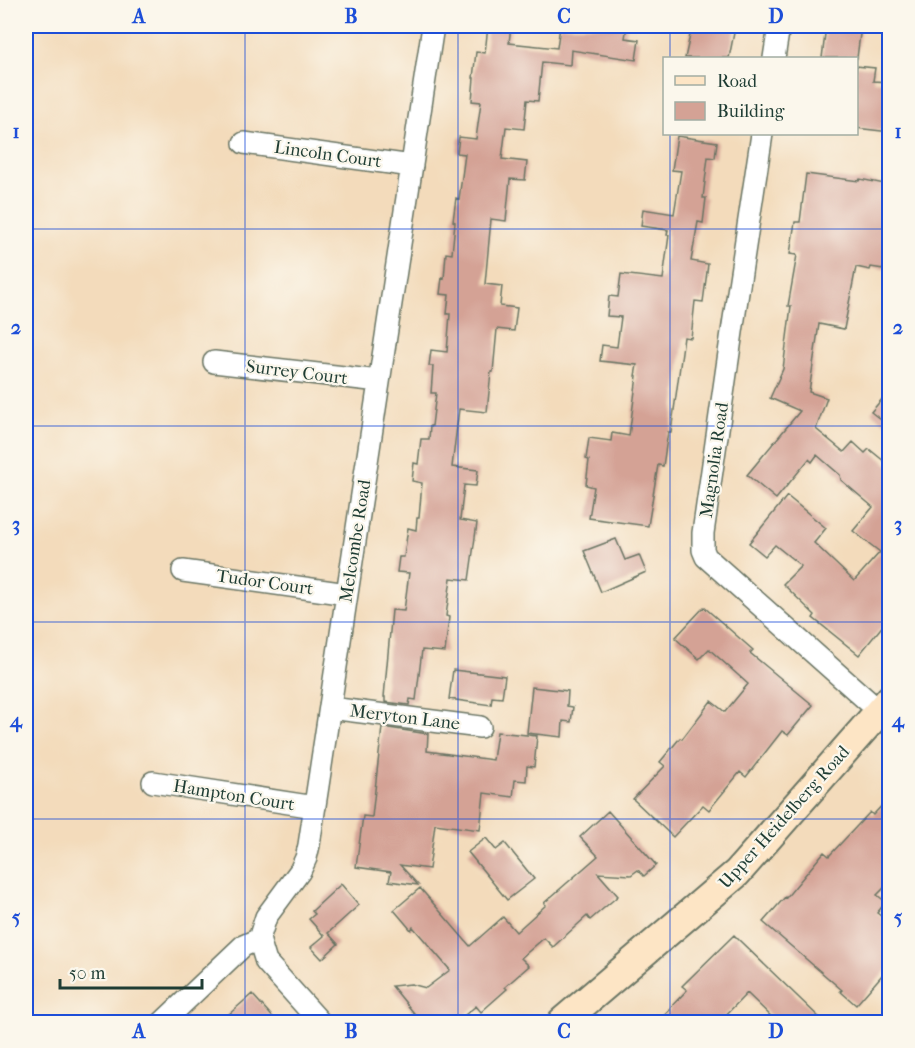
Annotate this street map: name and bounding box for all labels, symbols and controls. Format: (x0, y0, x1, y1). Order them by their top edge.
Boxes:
text: A (131, 5, 147, 28)
text: B (344, 5, 358, 28)
text: C (557, 5, 571, 28)
text: D (768, 5, 784, 28)
legend (663, 57, 858, 135)
text: Road (717, 71, 757, 92)
text: Building (717, 101, 785, 122)
text: 1 (12, 120, 20, 143)
text: 1 (894, 120, 902, 143)
street label: Lincoln Court (273, 137, 384, 172)
text: 2 (11, 316, 21, 339)
text: 2 (893, 316, 903, 339)
street label: Surrey Court (245, 356, 349, 389)
street label: Magnolia Road (696, 401, 733, 519)
street label: Melcombe Road (335, 478, 376, 604)
text: 3 (12, 513, 20, 536)
text: 3 (894, 513, 902, 536)
street label: Tudor Court (215, 565, 315, 600)
street label: Meryton Lane (349, 700, 461, 735)
text: 4 (9, 709, 23, 733)
text: 4 (891, 709, 905, 733)
street label: Upper Heidelberg Road (715, 741, 854, 893)
street label: Hampton Court (172, 776, 297, 816)
text: 5 (12, 906, 21, 929)
text: 5 (894, 906, 903, 929)
scale bar (60, 952, 202, 990)
text: 50 m (69, 963, 106, 984)
text: A (131, 1020, 147, 1043)
text: B (344, 1020, 358, 1043)
text: C (557, 1020, 571, 1043)
text: D (768, 1020, 784, 1043)

